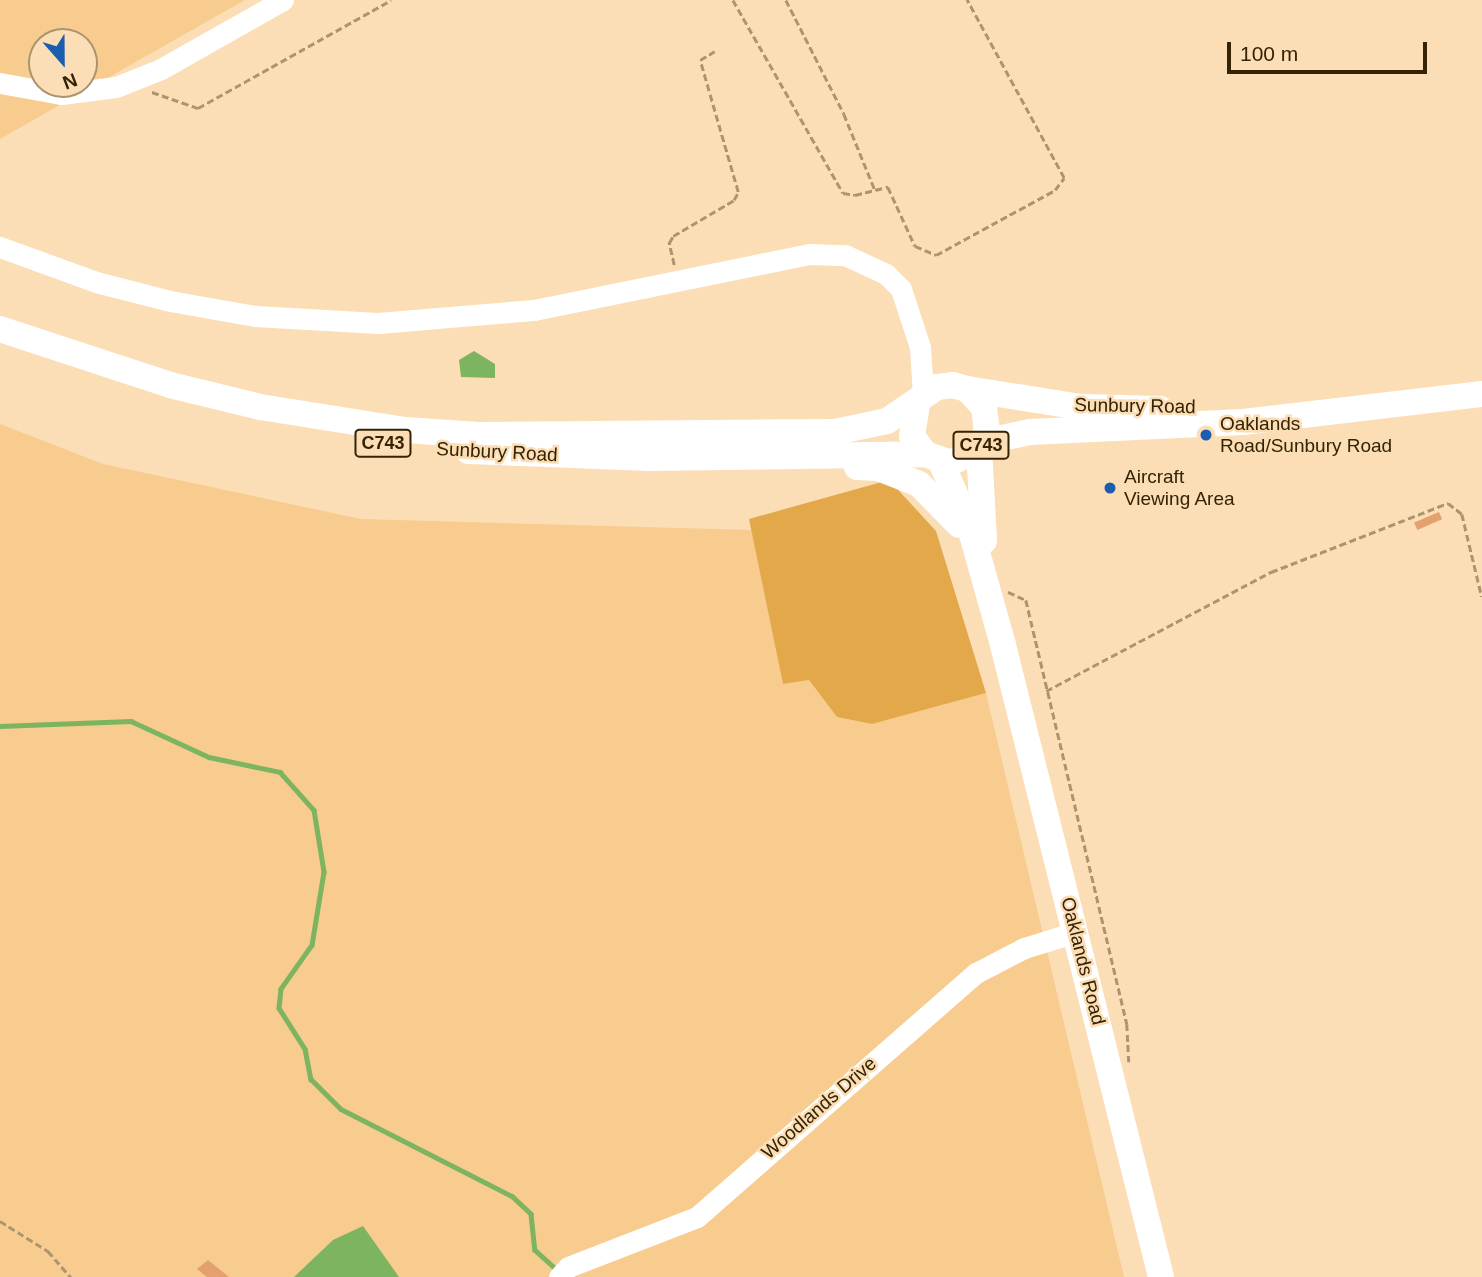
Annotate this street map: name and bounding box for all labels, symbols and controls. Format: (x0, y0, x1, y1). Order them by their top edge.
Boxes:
north arrow (28, 28, 98, 98)
scale bar (1230, 28, 1430, 72)
text: 100 m (1240, 42, 1298, 65)
text: N (60, 69, 80, 93)
street label: Sunbury Road (1074, 394, 1196, 418)
place label: Oaklands Road/Sunbury Road (1220, 413, 1392, 457)
marker: Oaklands Road/Sunbury Road (1198, 427, 1214, 443)
road number: C743 (353, 428, 413, 458)
road number: C743 (951, 430, 1011, 460)
street label: Sunbury Road (436, 437, 558, 467)
place label: Aircraft Viewing Area (1124, 466, 1236, 510)
marker: Aircraft Viewing Area (1102, 480, 1118, 496)
street label: Oaklands Road (1056, 895, 1110, 1027)
street label: Woodlands Drive (757, 1052, 881, 1164)

